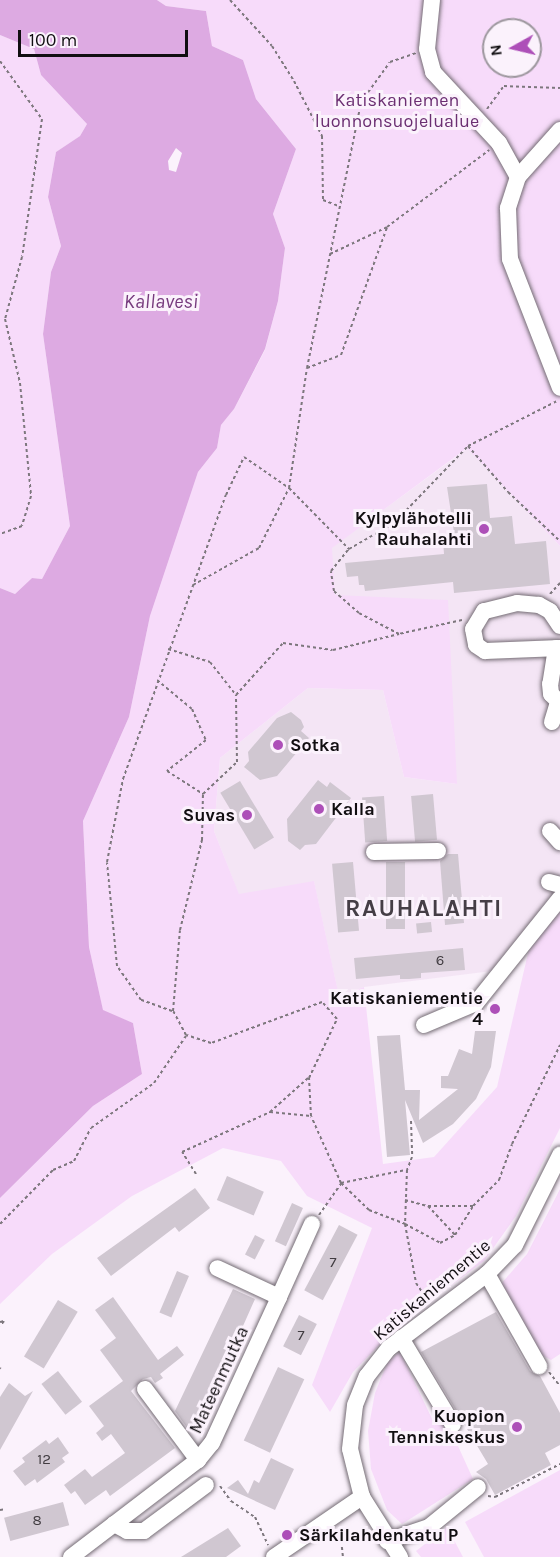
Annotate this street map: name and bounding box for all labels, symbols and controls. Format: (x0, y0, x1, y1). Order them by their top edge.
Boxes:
scale bar (21, 18, 190, 56)
north arrow (482, 18, 542, 78)
text: 100 m (29, 29, 77, 51)
text: N (485, 43, 506, 57)
park label: Katiskaniemen luonnonsuojelualue (315, 90, 479, 132)
water label: Kallavesi (124, 289, 198, 313)
place label: Kylpylähotelli Rauhalahti (355, 508, 472, 550)
marker: Kylpylähotelli Rauhalahti (477, 522, 491, 536)
place label: Sotka (290, 734, 340, 756)
marker: Sotka (271, 738, 285, 752)
place label: Kalla (331, 798, 375, 820)
marker: Kalla (312, 802, 326, 816)
place label: Suvas (183, 804, 235, 826)
marker: Suvas (240, 808, 254, 822)
district label: RAUHALAHTI (345, 895, 503, 923)
house number: 6 (436, 952, 444, 970)
place label: Katiskaniementie 4 (330, 988, 483, 1030)
marker: Katiskaniementie 4 (488, 1002, 502, 1016)
street label: Katiskaniementie (369, 1235, 495, 1345)
house number: 7 (329, 1254, 337, 1272)
street label: Mateenmutka (185, 1323, 253, 1437)
house number: 7 (297, 1327, 305, 1345)
place label: Kuopion Tenniskeskus (388, 1406, 505, 1448)
marker: Kuopion Tenniskeskus (510, 1420, 524, 1434)
house number: 12 (37, 1451, 51, 1469)
house number: 8 (32, 1512, 42, 1530)
place label: Särkilahdenkatu P (299, 1524, 458, 1546)
marker: Särkilahdenkatu P (280, 1528, 294, 1542)

